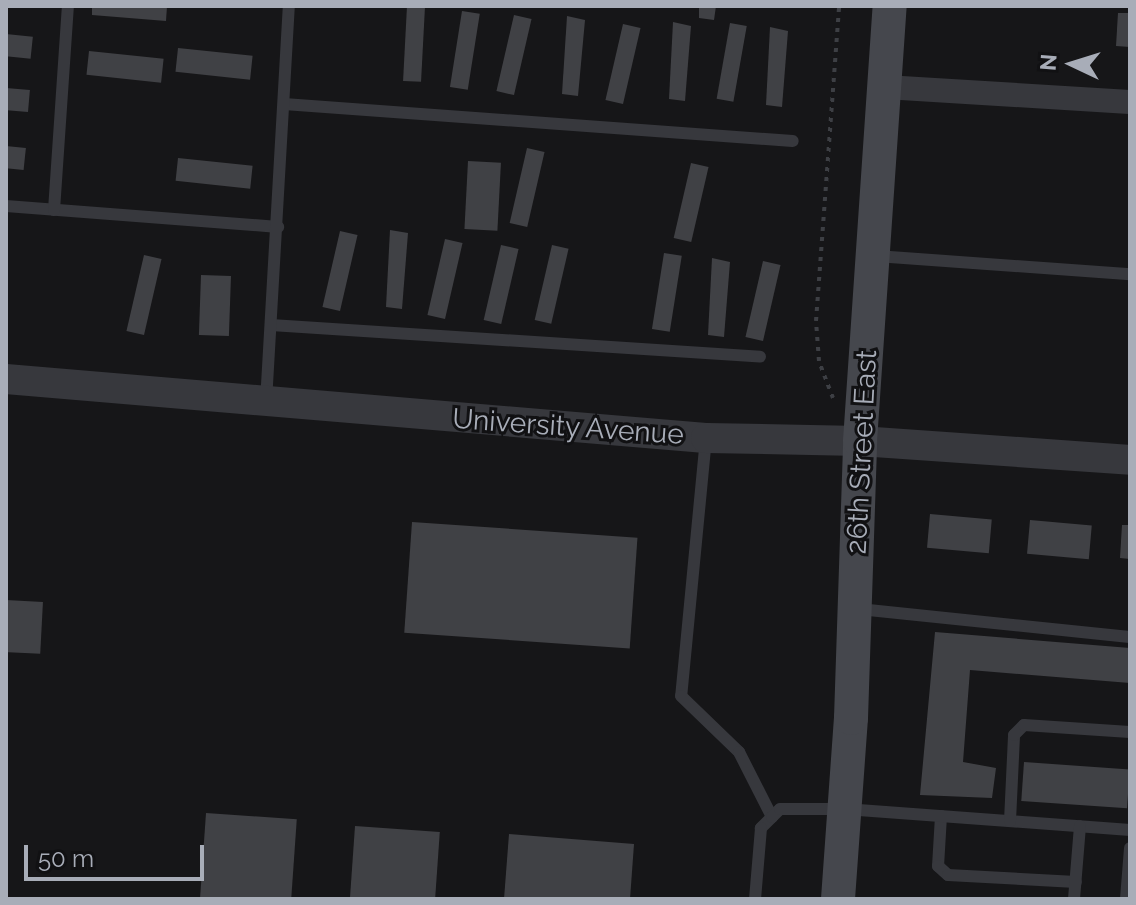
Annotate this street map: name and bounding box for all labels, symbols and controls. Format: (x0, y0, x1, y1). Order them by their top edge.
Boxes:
north arrow (1032, 24, 1112, 104)
text: N (1035, 53, 1062, 72)
street label: 26th Street East (840, 349, 884, 555)
street label: University Avenue (450, 402, 686, 452)
scale bar (28, 829, 208, 879)
text: 50 m (38, 844, 94, 873)

